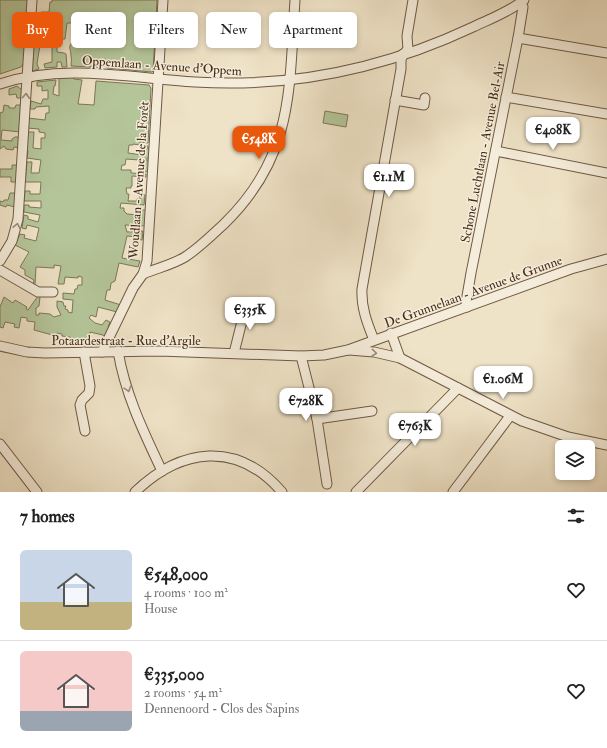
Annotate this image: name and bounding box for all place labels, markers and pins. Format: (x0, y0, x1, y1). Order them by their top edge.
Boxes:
pin: €408K (525, 117, 581, 151)
pin: €548K (231, 126, 287, 160)
pin: €1.1M (361, 164, 417, 198)
pin: €335K (222, 297, 278, 331)
pin: €1.06M (470, 366, 536, 400)
pin: €728K (278, 388, 334, 422)
pin: €763K (387, 413, 443, 447)

